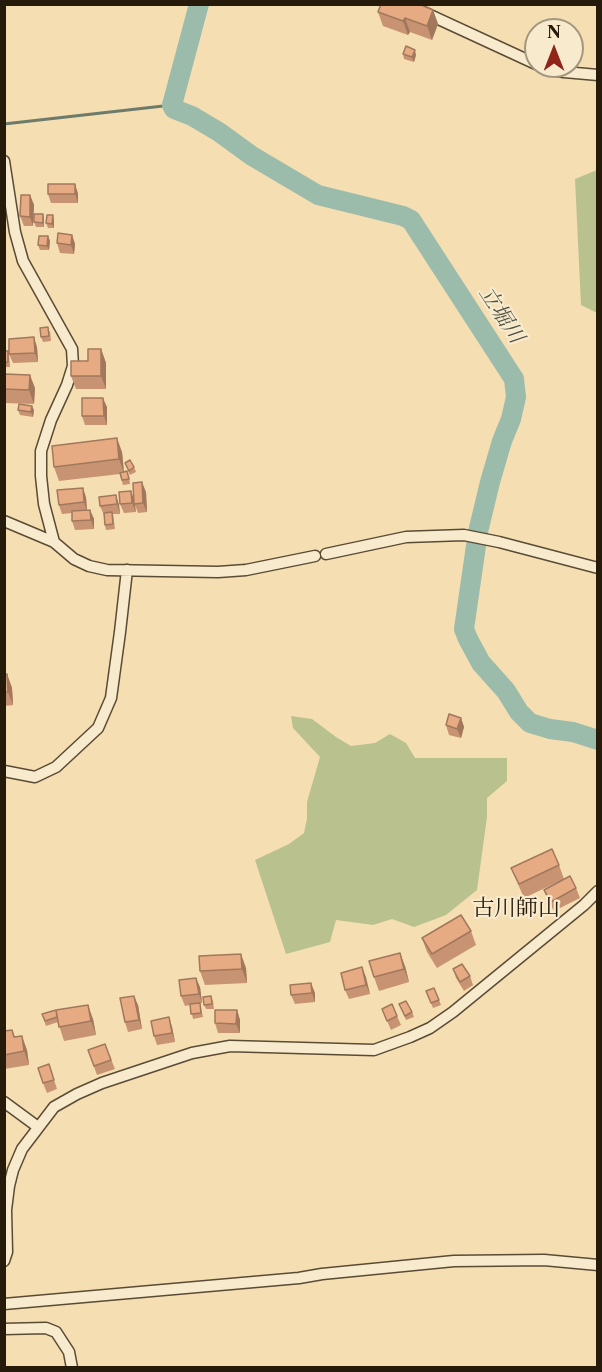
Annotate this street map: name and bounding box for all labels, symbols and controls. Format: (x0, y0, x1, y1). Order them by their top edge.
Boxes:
north arrow (524, 18, 584, 78)
text: N (547, 22, 561, 42)
water label: 立堀川 (473, 282, 529, 348)
district label: 古川師山 (472, 896, 560, 922)

